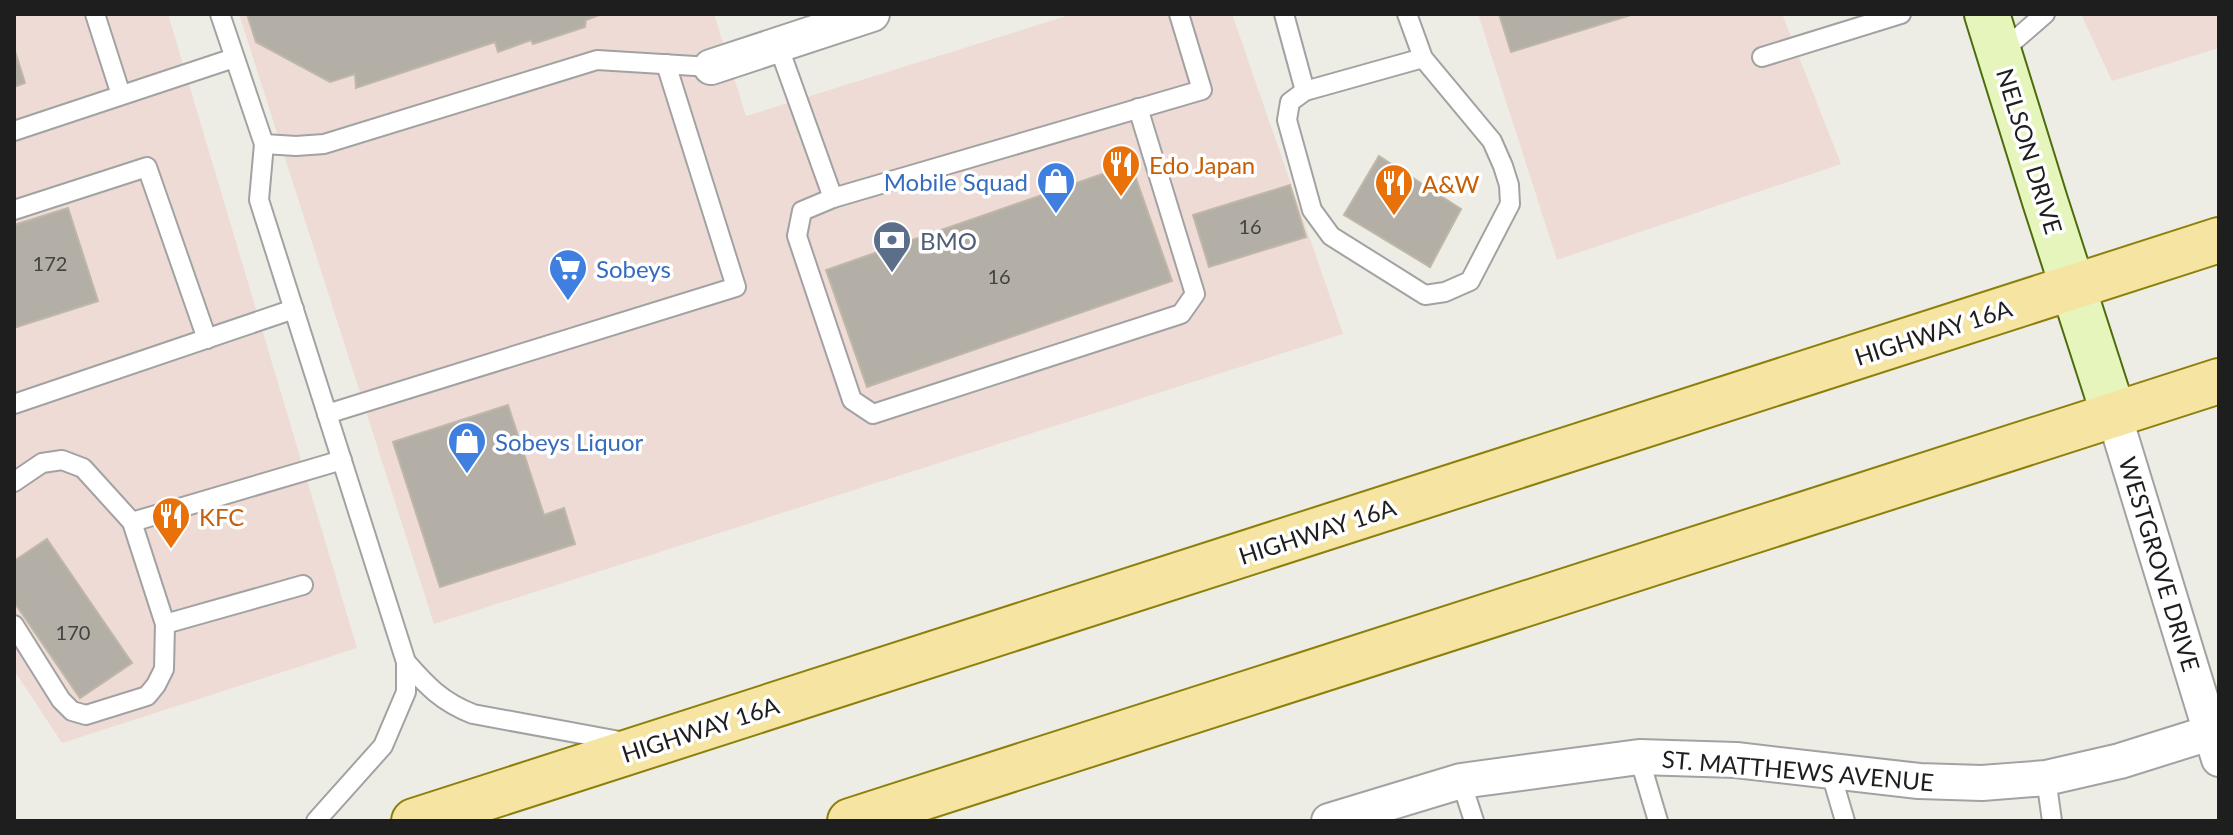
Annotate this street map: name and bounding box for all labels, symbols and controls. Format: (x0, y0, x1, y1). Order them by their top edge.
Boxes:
street label: NELSON DRIVE (1991, 65, 2069, 237)
restaurant icon: Edo Japan (1100, 143, 1142, 198)
place label: Edo Japan (1149, 150, 1255, 179)
shop icon: Mobile Squad (1035, 160, 1077, 215)
restaurant icon: A&W (1373, 162, 1415, 217)
place label: Mobile Squad (884, 167, 1028, 196)
place label: A&W (1422, 169, 1480, 198)
house number: 16 (1238, 214, 1262, 238)
bank icon: BMO (871, 219, 913, 274)
place label: BMO (920, 226, 977, 255)
supermarket icon: Sobeys (547, 247, 589, 302)
house number: 172 (33, 251, 67, 275)
place label: Sobeys (596, 254, 671, 283)
house number: 16 (987, 264, 1011, 288)
street label: HIGHWAY 16A (1851, 293, 2016, 371)
shop icon: Sobeys Liquor (446, 420, 488, 475)
place label: Sobeys Liquor (495, 427, 644, 456)
street label: WESTGROVE DRIVE (2114, 453, 2206, 675)
street label: HIGHWAY 16A (1235, 492, 1400, 570)
restaurant icon: KFC (150, 495, 192, 550)
place label: KFC (199, 502, 244, 531)
house number: 170 (56, 620, 90, 644)
street label: HIGHWAY 16A (618, 690, 783, 768)
street label: ST. MATTHEWS AVENUE (1661, 744, 1935, 796)

